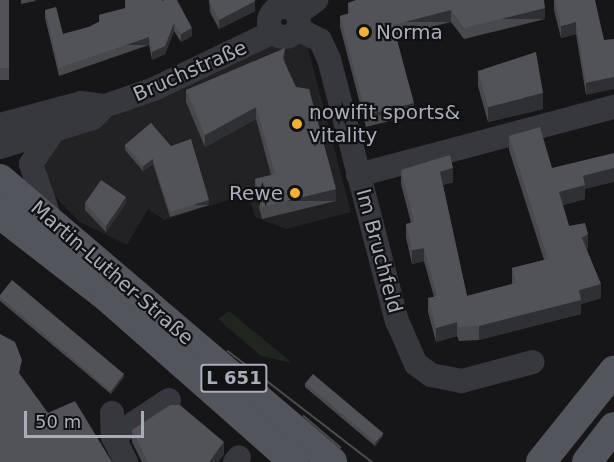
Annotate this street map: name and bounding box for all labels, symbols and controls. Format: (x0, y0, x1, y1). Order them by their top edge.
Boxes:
place label: Norma (376, 20, 443, 44)
marker: Norma (357, 25, 371, 39)
street label: Bruchstraße (129, 35, 251, 107)
place label: nowifit sports& vitality (309, 100, 460, 147)
marker: nowifit sports& vitality (290, 117, 304, 131)
place label: Rewe (229, 181, 283, 205)
marker: Rewe (288, 186, 302, 200)
street label: Im Bruchfeld (351, 186, 407, 316)
street label: Martin-Luther-Straße (26, 196, 198, 350)
road number: L 651 (200, 363, 268, 393)
scale bar (27, 399, 147, 437)
text: 50 m (35, 411, 81, 432)

